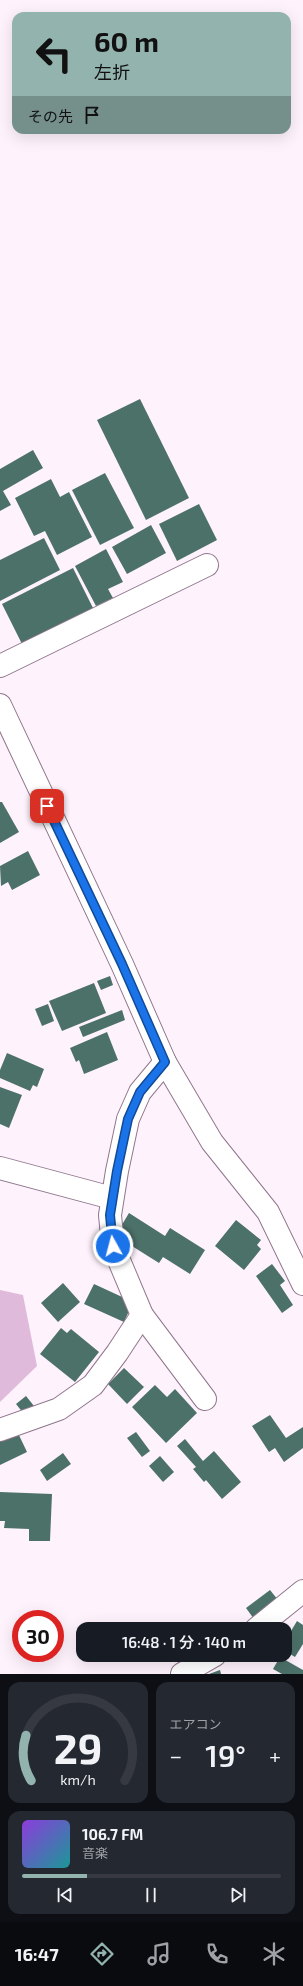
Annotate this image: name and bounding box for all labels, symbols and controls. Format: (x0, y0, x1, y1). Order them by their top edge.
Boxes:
text: 60 m (94, 24, 159, 58)
icon: left (28, 28, 80, 80)
text: 左折 (94, 61, 130, 83)
icon: arrive (81, 104, 103, 126)
text: その先 (28, 107, 73, 125)
pin (30, 789, 64, 823)
icon: arrive (36, 795, 58, 817)
position arrow (92, 1225, 134, 1267)
speed limit sign: 30 (12, 1610, 64, 1662)
text: 16:48 · 1 分 · 140 m (122, 1633, 246, 1651)
text: エアコン (170, 1716, 222, 1732)
text: 29 (53, 1721, 102, 1771)
text: 19° (205, 1737, 246, 1773)
text: − (170, 1742, 182, 1768)
text: + (269, 1742, 281, 1768)
text: km/h (60, 1770, 95, 1787)
text: 106.7 FM (82, 1825, 143, 1843)
text: 音楽 (82, 1845, 108, 1861)
icon: previous (54, 1884, 76, 1906)
icon: pause (140, 1884, 162, 1906)
icon: next (227, 1884, 249, 1906)
icon: directions (88, 1940, 116, 1968)
icon: music (145, 1940, 173, 1968)
icon: phone (203, 1940, 231, 1968)
icon: climate (260, 1940, 288, 1968)
text: 16:47 (15, 1943, 59, 1965)

